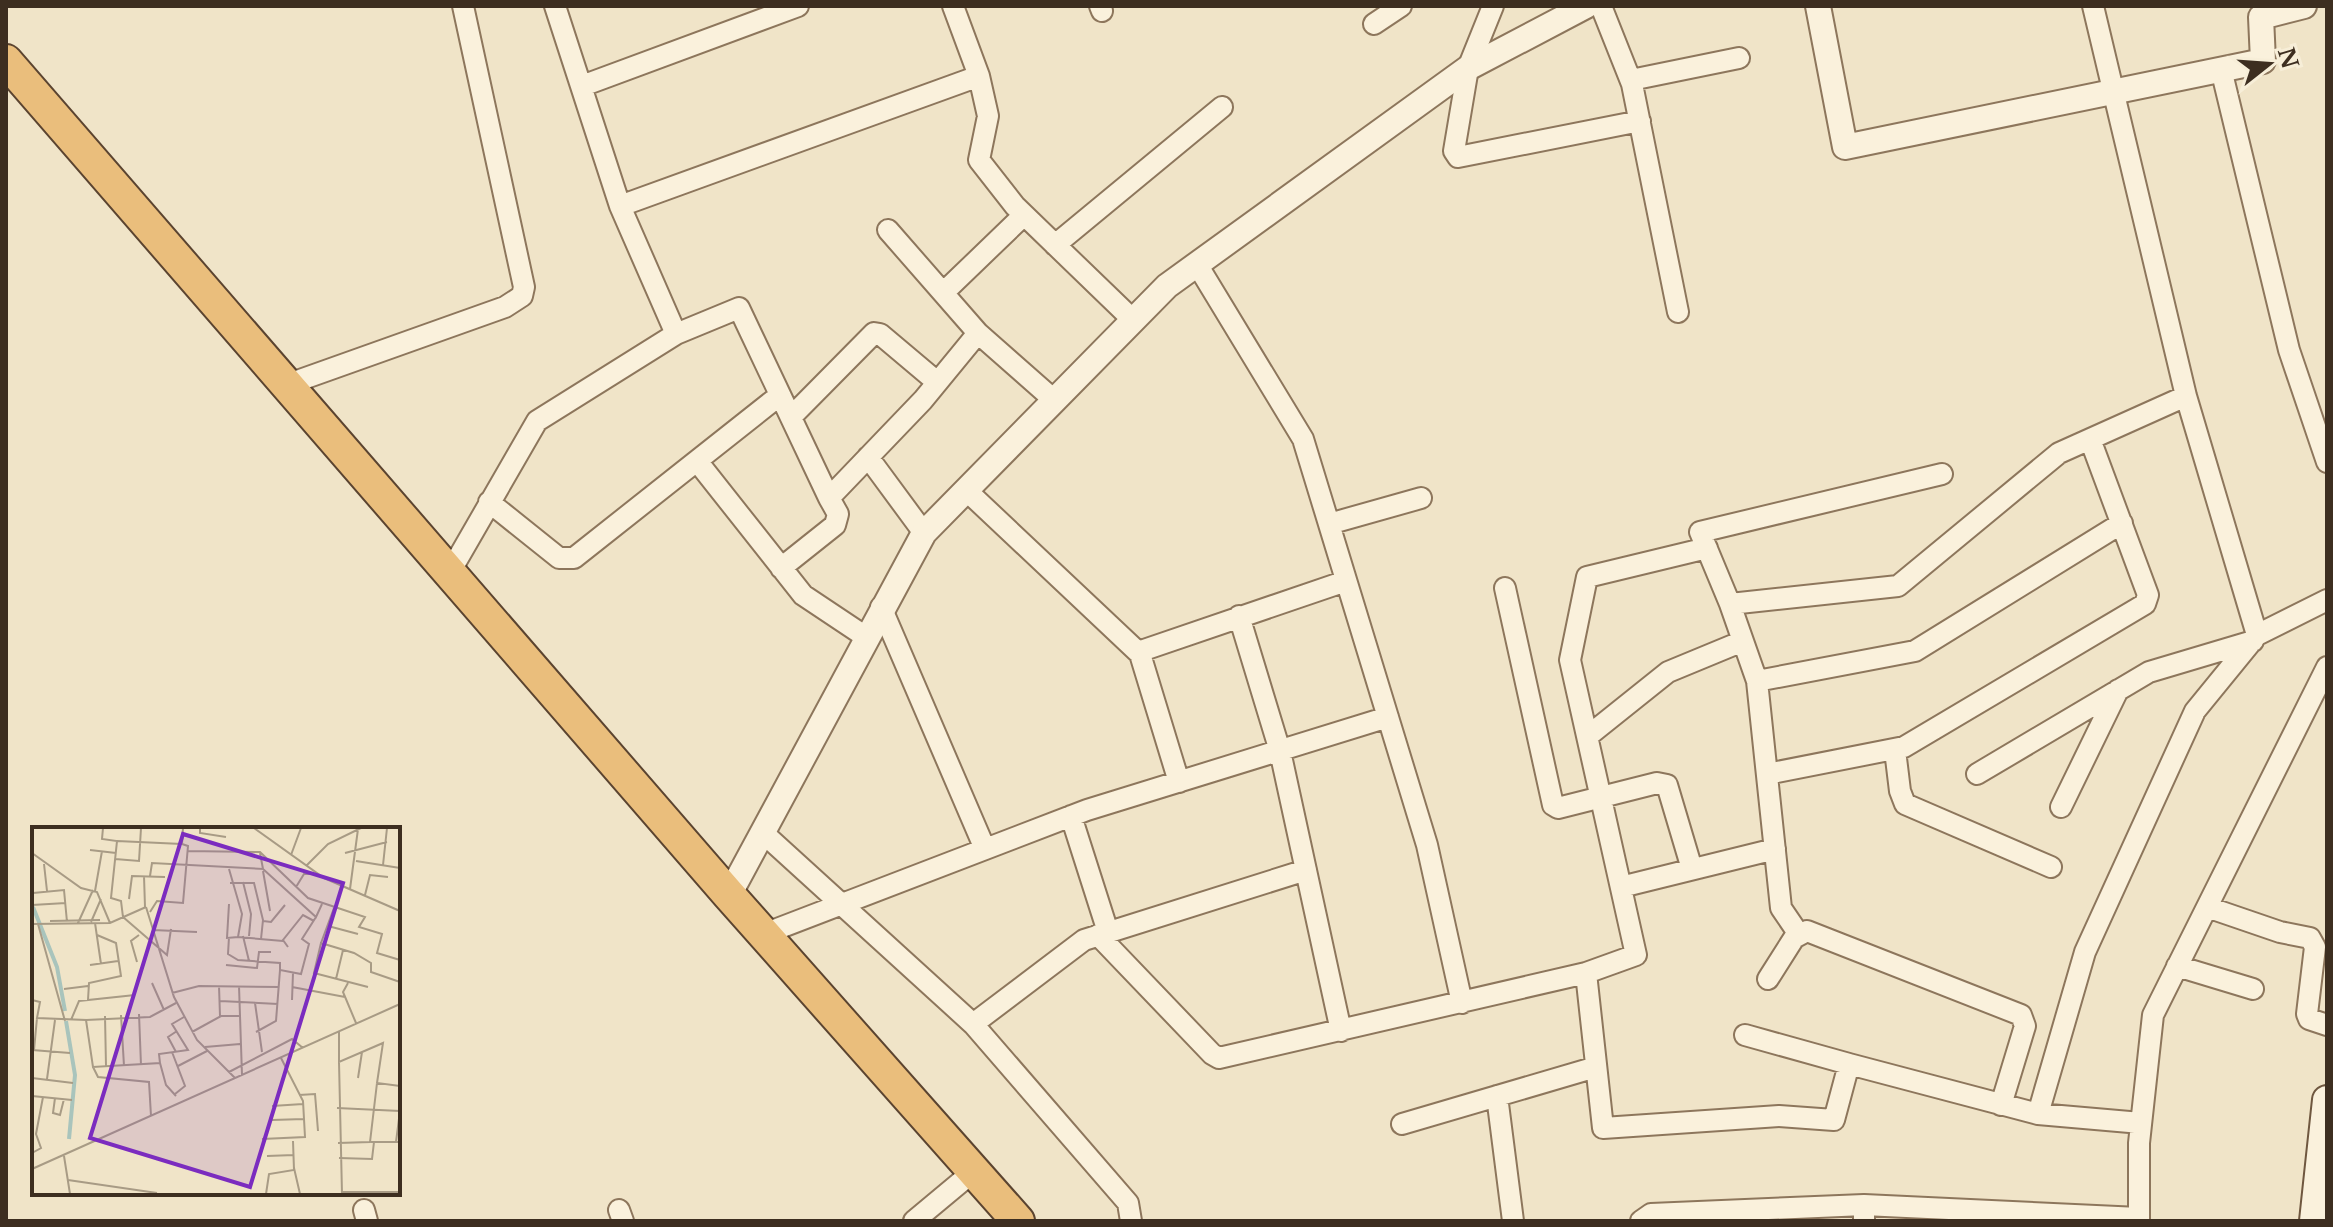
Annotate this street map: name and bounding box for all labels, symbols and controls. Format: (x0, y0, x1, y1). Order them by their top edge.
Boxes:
north arrow (2229, 24, 2309, 104)
text: N (2272, 44, 2304, 72)
inset map (32, 827, 400, 1195)

